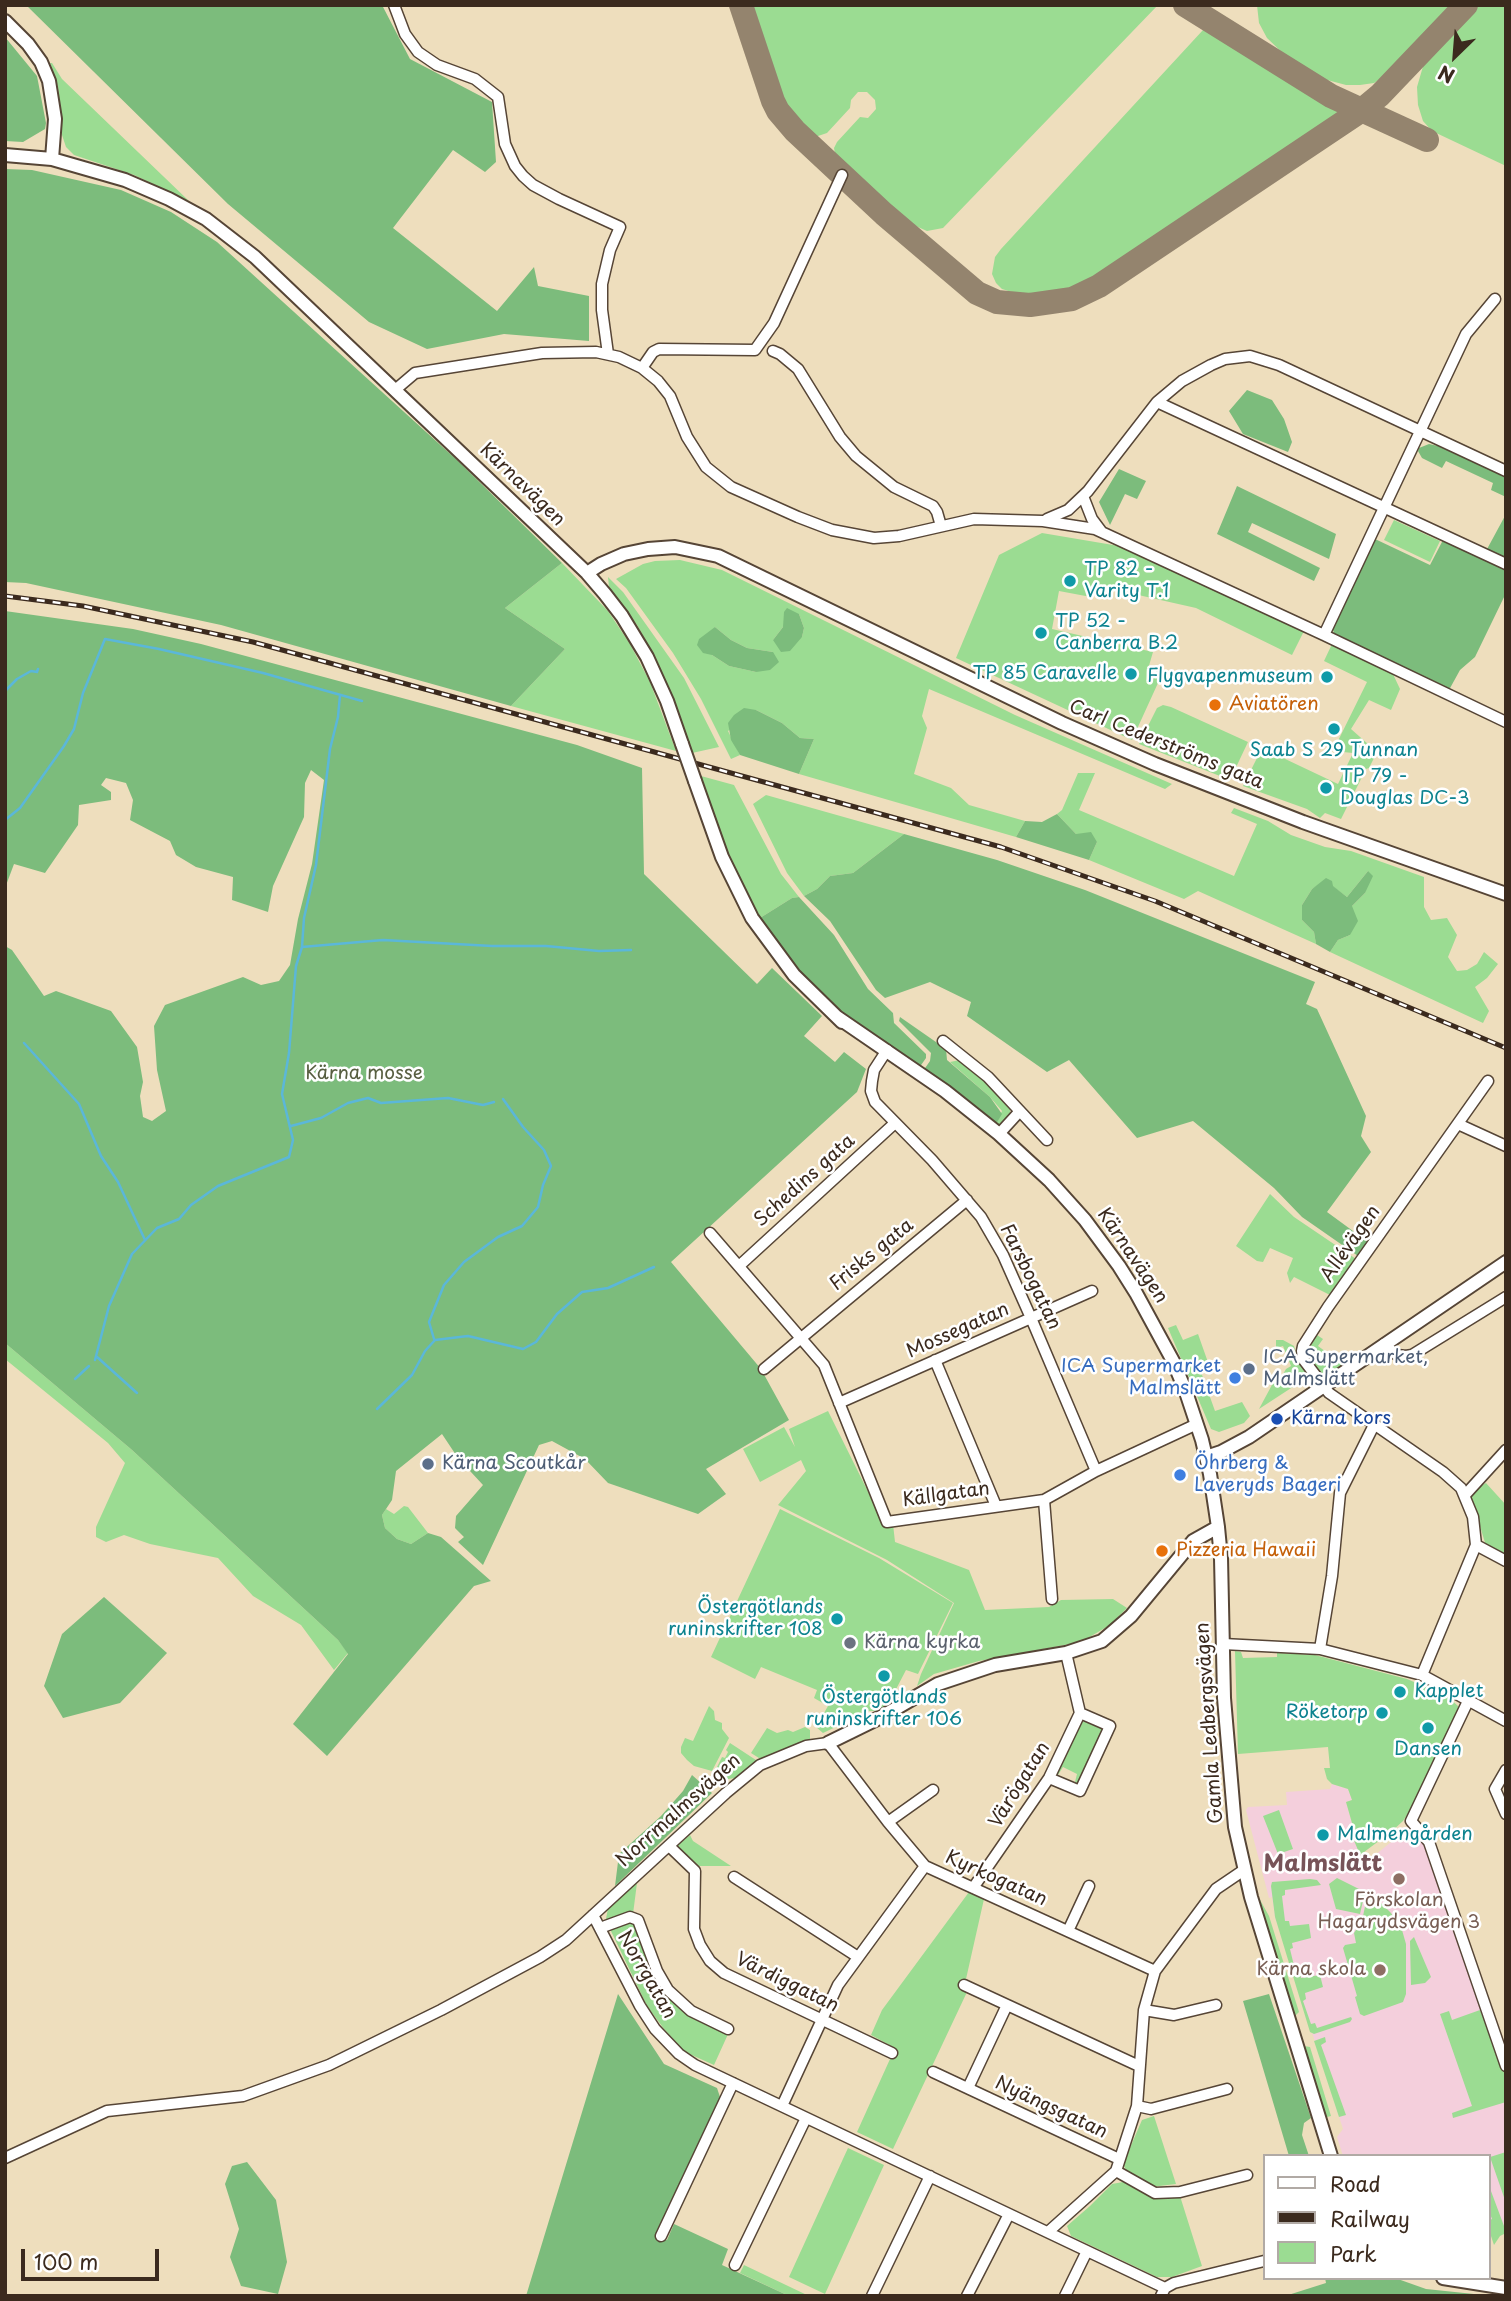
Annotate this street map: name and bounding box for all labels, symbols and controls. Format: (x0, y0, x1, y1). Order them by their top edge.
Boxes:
north arrow (1420, 21, 1490, 91)
text: N (1433, 59, 1459, 91)
street label: Kärnavägen (475, 439, 569, 531)
place label: TP 82 - Varity T.1 (1084, 559, 1169, 603)
marker: TP 82 - Varity T.1 (1062, 573, 1078, 589)
place label: TP 52 - Canberra B.2 (1055, 611, 1178, 655)
marker: TP 52 - Canberra B.2 (1033, 625, 1049, 641)
place label: TP 85 Caravelle (972, 663, 1117, 685)
marker: TP 85 Caravelle (1123, 666, 1139, 682)
place label: Flygvapenmuseum (1147, 666, 1313, 688)
marker: Flygvapenmuseum (1319, 669, 1335, 685)
place label: Aviatören (1229, 694, 1319, 716)
street label: Carl Cederströms gata (1065, 695, 1267, 795)
marker: Aviatören (1207, 697, 1223, 713)
marker: Saab S 29 Tunnan (1326, 721, 1342, 737)
place label: Saab S 29 Tunnan (1250, 740, 1418, 762)
place label: TP 79 - Douglas DC-3 (1340, 766, 1469, 810)
marker: TP 79 - Douglas DC-3 (1318, 780, 1334, 796)
park label: Kärna mosse (305, 1063, 423, 1085)
street label: Schedins gata (750, 1130, 860, 1232)
street label: Allévägen (1316, 1201, 1386, 1287)
street label: Kärnavägen (1092, 1204, 1172, 1308)
street label: Frisks gata (826, 1214, 918, 1296)
street label: Farsbogatan (995, 1220, 1065, 1334)
street label: Mossegatan (903, 1298, 1013, 1364)
place label: ICA Supermarket, Malmslätt (1263, 1347, 1428, 1391)
place label: ICA Supermarket Malmslätt (1061, 1356, 1221, 1400)
marker: ICA Supermarket, Malmslätt (1241, 1361, 1257, 1377)
marker: ICA Supermarket Malmslätt (1227, 1370, 1243, 1386)
place label: Kärna kors (1291, 1408, 1391, 1430)
marker: Kärna kors (1269, 1411, 1285, 1427)
place label: Kärna Scoutkår (442, 1453, 586, 1475)
place label: Öhrberg & Laveryds Bageri (1194, 1453, 1341, 1497)
marker: Kärna Scoutkår (420, 1456, 436, 1472)
marker: Öhrberg & Laveryds Bageri (1172, 1467, 1188, 1483)
street label: Källgatan (901, 1478, 991, 1512)
place label: Pizzeria Hawaii (1176, 1540, 1316, 1562)
marker: Pizzeria Hawaii (1154, 1543, 1170, 1559)
place label: Östergötlands runinskrifter 108 (668, 1597, 823, 1641)
marker: Östergötlands runinskrifter 108 (829, 1611, 845, 1627)
street label: Gamla Ledbergsvägen (1192, 1622, 1228, 1824)
place label: Kärna kyrka (864, 1632, 980, 1654)
marker: Kärna kyrka (842, 1635, 858, 1651)
marker: Östergötlands runinskrifter 106 (876, 1668, 892, 1684)
place label: Kapplet (1414, 1681, 1484, 1703)
marker: Kapplet (1392, 1684, 1408, 1700)
place label: Östergötlands runinskrifter 106 (806, 1687, 962, 1731)
place label: Röketorp (1286, 1702, 1368, 1724)
marker: Röketorp (1374, 1705, 1390, 1721)
marker: Dansen (1420, 1720, 1436, 1736)
street label: Värögatan (985, 1738, 1055, 1832)
place label: Dansen (1394, 1739, 1462, 1761)
street label: Norrmalmsvägen (612, 1749, 746, 1873)
place label: Malmengården (1337, 1824, 1473, 1846)
marker: Malmengården (1315, 1827, 1331, 1843)
street label: Kyrkogatan (942, 1846, 1050, 1912)
district label: Malmslätt (1264, 1851, 1382, 1879)
marker: Förskolan Hagarydsvägen 3 (1391, 1871, 1407, 1887)
place label: Förskolan Hagarydsvägen 3 (1318, 1890, 1480, 1934)
street label: Norrgatan (612, 1927, 680, 2023)
street label: Värdiggatan (732, 1948, 842, 2018)
place label: Kärna skola (1256, 1959, 1366, 1981)
marker: Kärna skola (1372, 1962, 1388, 1978)
street label: Nyängsgatan (991, 2072, 1111, 2144)
legend (1262, 2154, 1490, 2280)
text: Road (1330, 2167, 1381, 2199)
text: Railway (1330, 2202, 1410, 2234)
scale bar (24, 2234, 163, 2278)
text: Park (1330, 2237, 1377, 2269)
text: 100 m (34, 2245, 98, 2277)

